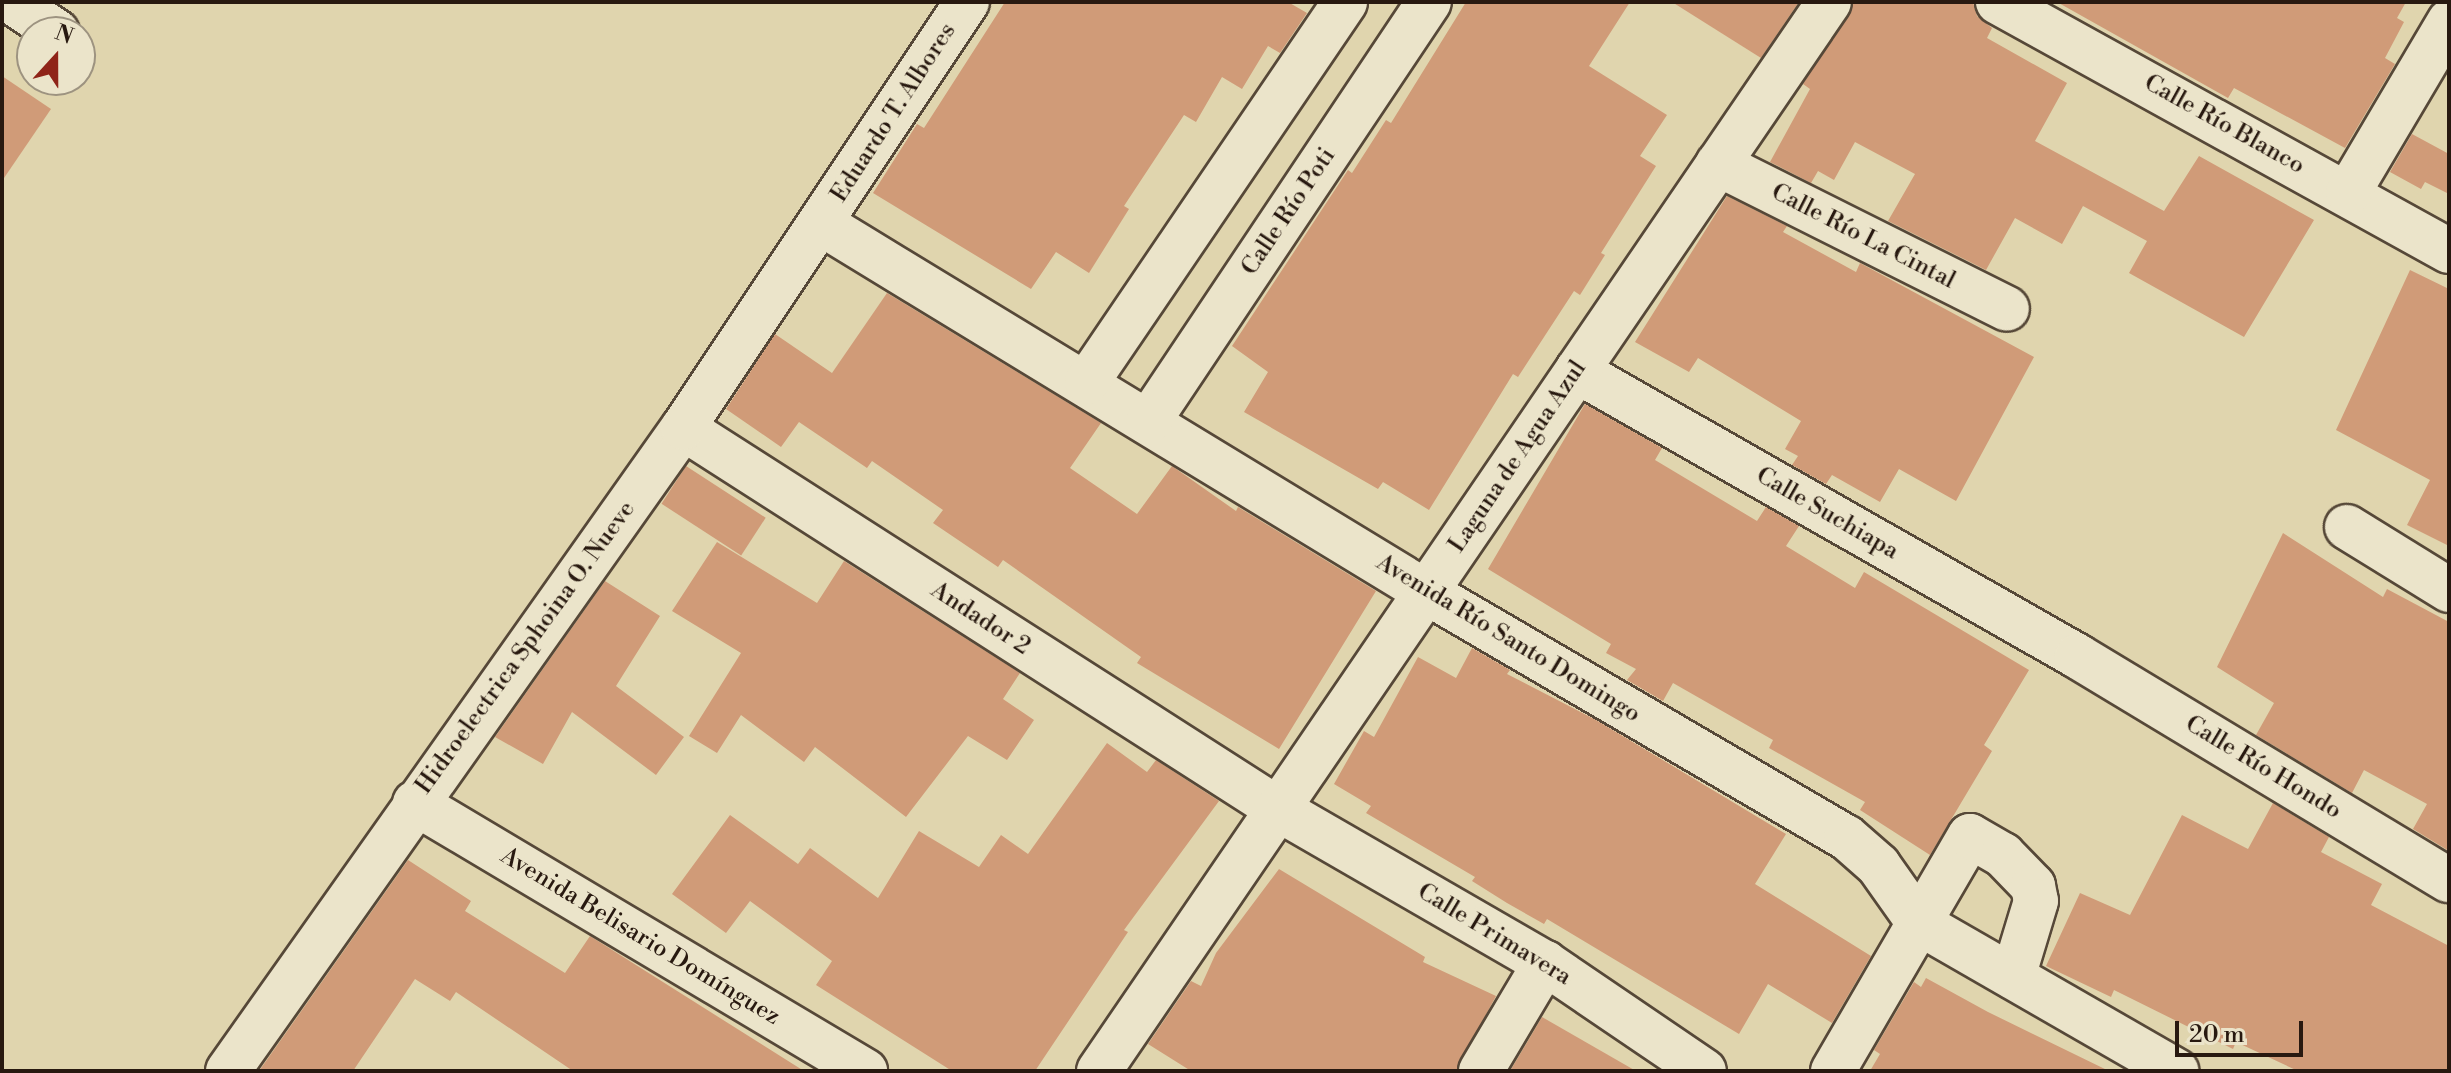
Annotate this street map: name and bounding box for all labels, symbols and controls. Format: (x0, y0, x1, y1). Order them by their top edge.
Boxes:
north arrow (16, 16, 96, 96)
street label: Eduardo T. Albores (825, 18, 963, 208)
text: N (51, 19, 77, 51)
street label: Calle Río Blanco (2139, 69, 2309, 181)
street label: Calle Río Poti (1236, 143, 1342, 281)
street label: Calle Río La Cintal (1766, 178, 1960, 296)
street label: Laguna de Agua Azul (1443, 356, 1593, 558)
street label: Calle Suchiapa (1751, 462, 1903, 566)
street label: Hidroelectrica Sphoina O. Nueve (410, 496, 642, 800)
street label: Avenida Río Santo Domingo (1371, 549, 1645, 729)
street label: Andador 2 (925, 576, 1035, 662)
street label: Calle Río Hondo (2180, 710, 2346, 826)
street label: Avenida Belisario Domínguez (495, 842, 785, 1032)
street label: Calle Primavera (1412, 878, 1576, 992)
scale bar (2179, 1005, 2307, 1055)
text: 20 m (2189, 1020, 2245, 1050)

